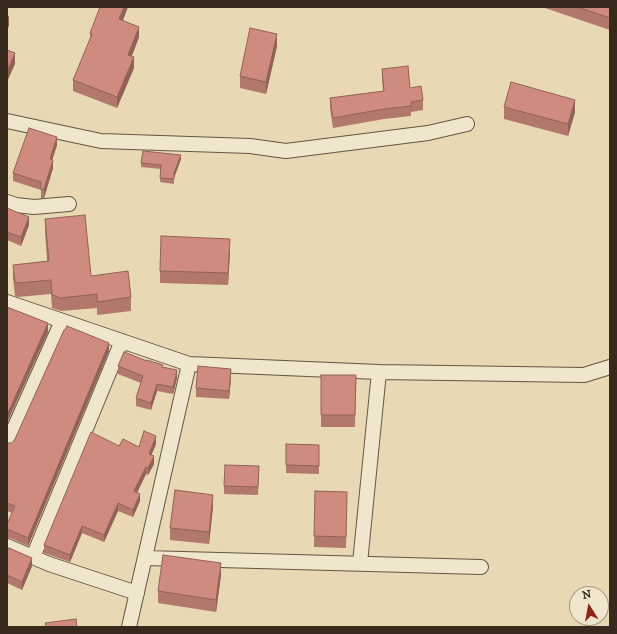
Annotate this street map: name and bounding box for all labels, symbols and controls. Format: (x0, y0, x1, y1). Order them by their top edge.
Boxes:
north arrow (569, 586, 609, 626)
text: N (581, 587, 593, 603)

